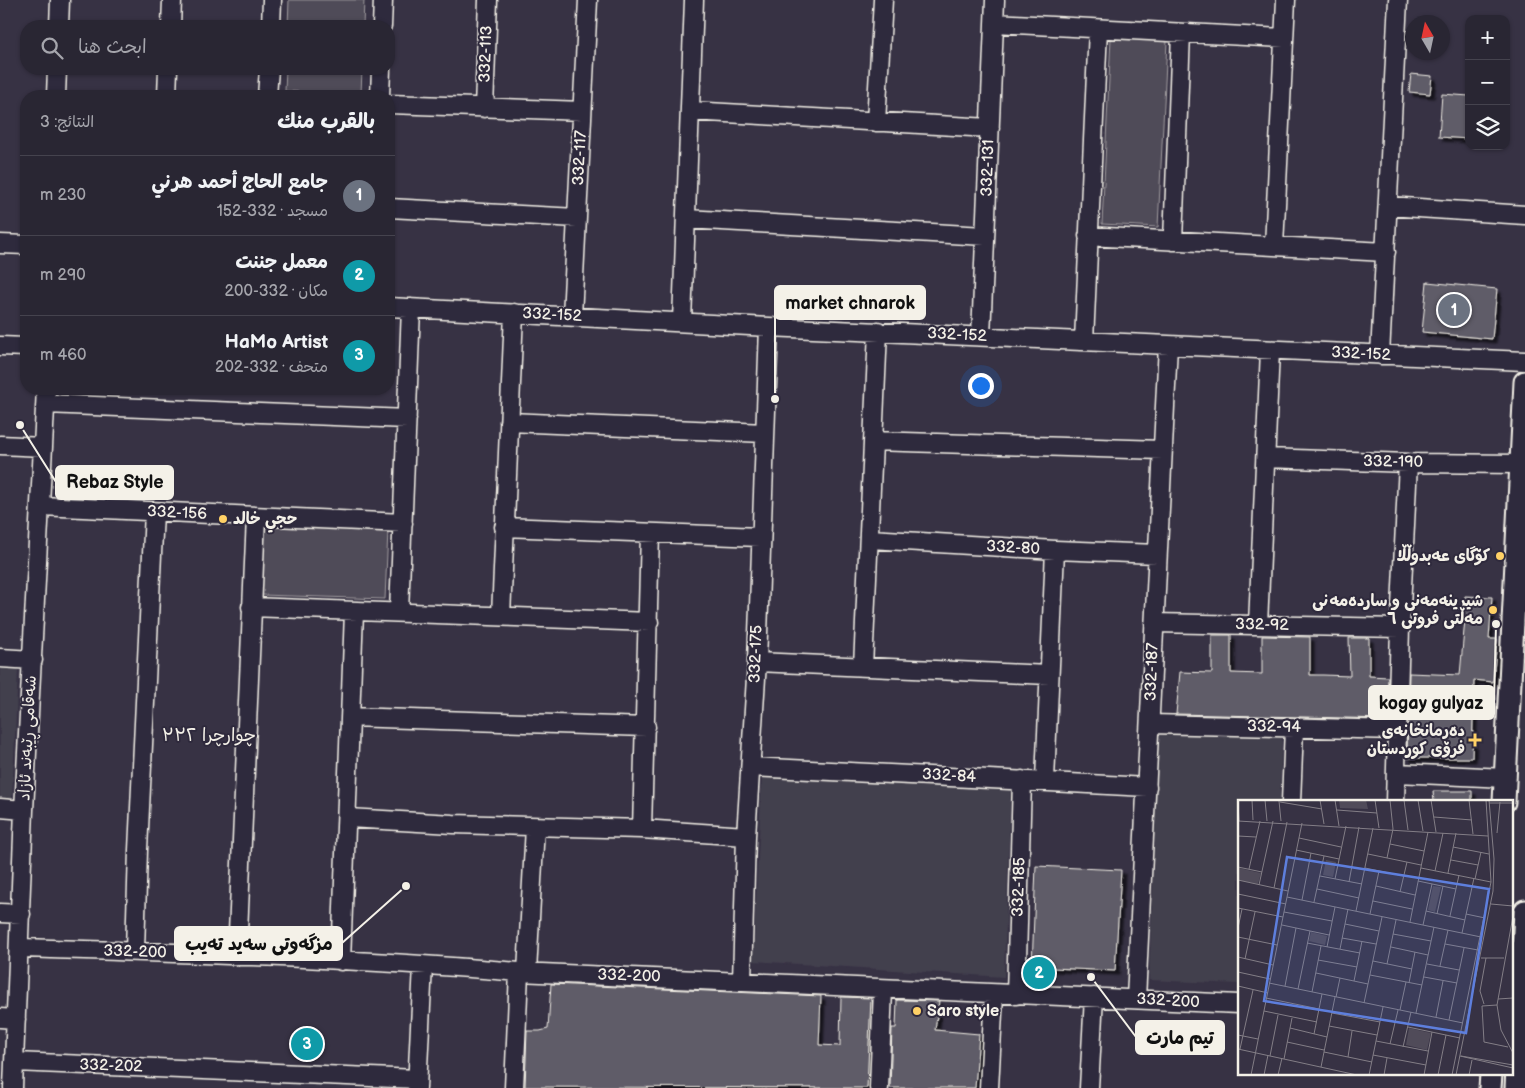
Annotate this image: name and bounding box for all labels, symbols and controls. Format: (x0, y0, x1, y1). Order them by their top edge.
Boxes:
north arrow (1405, 15, 1450, 60)
map controls (1465, 15, 1510, 150)
button: + (1465, 15, 1510, 60)
search box (20, 20, 395, 75)
street label: 332-113 (476, 25, 496, 83)
icon: search (38, 34, 66, 62)
text: ابحث هنا (78, 36, 147, 59)
button: − (1465, 60, 1510, 105)
button: layers (1465, 105, 1510, 150)
text: بالقرب منك (277, 109, 375, 134)
text: النتائج: 3 (40, 113, 94, 132)
street label: 332-117 (569, 130, 591, 186)
street label: 332-131 (978, 139, 998, 197)
text: جامع الحاج أحمد هرني (152, 171, 328, 194)
text: 230 m (40, 186, 86, 205)
text: 1 (356, 186, 362, 205)
text: مسجد · 332-152 (217, 202, 328, 221)
text: معمل جننت (236, 251, 328, 274)
text: 290 m (40, 266, 86, 285)
text: 2 (354, 266, 364, 285)
text: مكان · 332-200 (225, 282, 328, 301)
callout: market chnarok (775, 286, 925, 319)
pin: 1 (1438, 291, 1470, 329)
text: market chnarok (785, 293, 915, 314)
street label: 332-152 (522, 304, 583, 326)
street label: 332-152 (927, 324, 988, 346)
text: HaMo Artist (225, 331, 328, 354)
street label: 332-152 (1331, 343, 1392, 365)
text: 460 m (40, 346, 87, 365)
text: 3 (354, 346, 364, 365)
text: متحف · 332-202 (215, 358, 328, 377)
your location (968, 373, 994, 399)
street label: 332-190 (1363, 452, 1423, 472)
callout: Rebaz Style (56, 466, 173, 499)
text: Rebaz Style (66, 472, 164, 493)
street label: 332-156 (146, 502, 208, 524)
place label: حجي خالد (233, 510, 297, 533)
marker: حجي خالد (217, 513, 229, 525)
street label: 332-80 (986, 537, 1040, 559)
place label: کۆگای عەبدوڵڵا (1397, 544, 1490, 566)
marker: کۆگای عەبدوڵڵا (1494, 550, 1506, 562)
place label: شیرینەمەنی و ساردەمەنی مەڵتی فروتی ٦ (1312, 592, 1483, 629)
marker: شیرینەمەنی و ساردەمەنی مەڵتی فروتی ٦ (1487, 604, 1499, 616)
street label: 332-92 (1235, 615, 1290, 635)
street label: 332-175 (745, 625, 767, 683)
street label: 332-187 (1141, 642, 1163, 701)
street label: شەقامی ڕێبەند ئازاد (15, 675, 45, 801)
callout: kogay gulyaz (1369, 686, 1494, 719)
text: kogay gulyaz (1379, 693, 1483, 714)
street label: 332-94 (1247, 717, 1301, 737)
place label: دەرمانخانەی فرۆی کوردستان (1367, 722, 1465, 760)
district label: چوارچرا ٣٣٢ (162, 725, 256, 747)
marker: دەرمانخانەی فرۆی کوردستان (1469, 734, 1481, 746)
street label: 332-84 (922, 765, 977, 787)
inset map (1238, 800, 1512, 1076)
street label: 332-185 (1008, 857, 1030, 917)
callout: مزگەوتی سەید تەیب (175, 927, 342, 960)
text: مزگەوتی سەید تەیب (185, 933, 333, 956)
street label: 332-200 (103, 941, 167, 963)
pin: 2 (1023, 954, 1055, 992)
street label: 332-200 (597, 965, 661, 987)
street label: 332-200 (1136, 990, 1200, 1012)
place label: Saro style (927, 1002, 999, 1021)
marker: Saro style (911, 1005, 923, 1017)
callout: تيم مارت (1136, 1021, 1224, 1054)
pin: 3 (291, 1025, 323, 1063)
text: تيم مارت (1146, 1028, 1215, 1052)
street label: 332-202 (79, 1055, 144, 1077)

